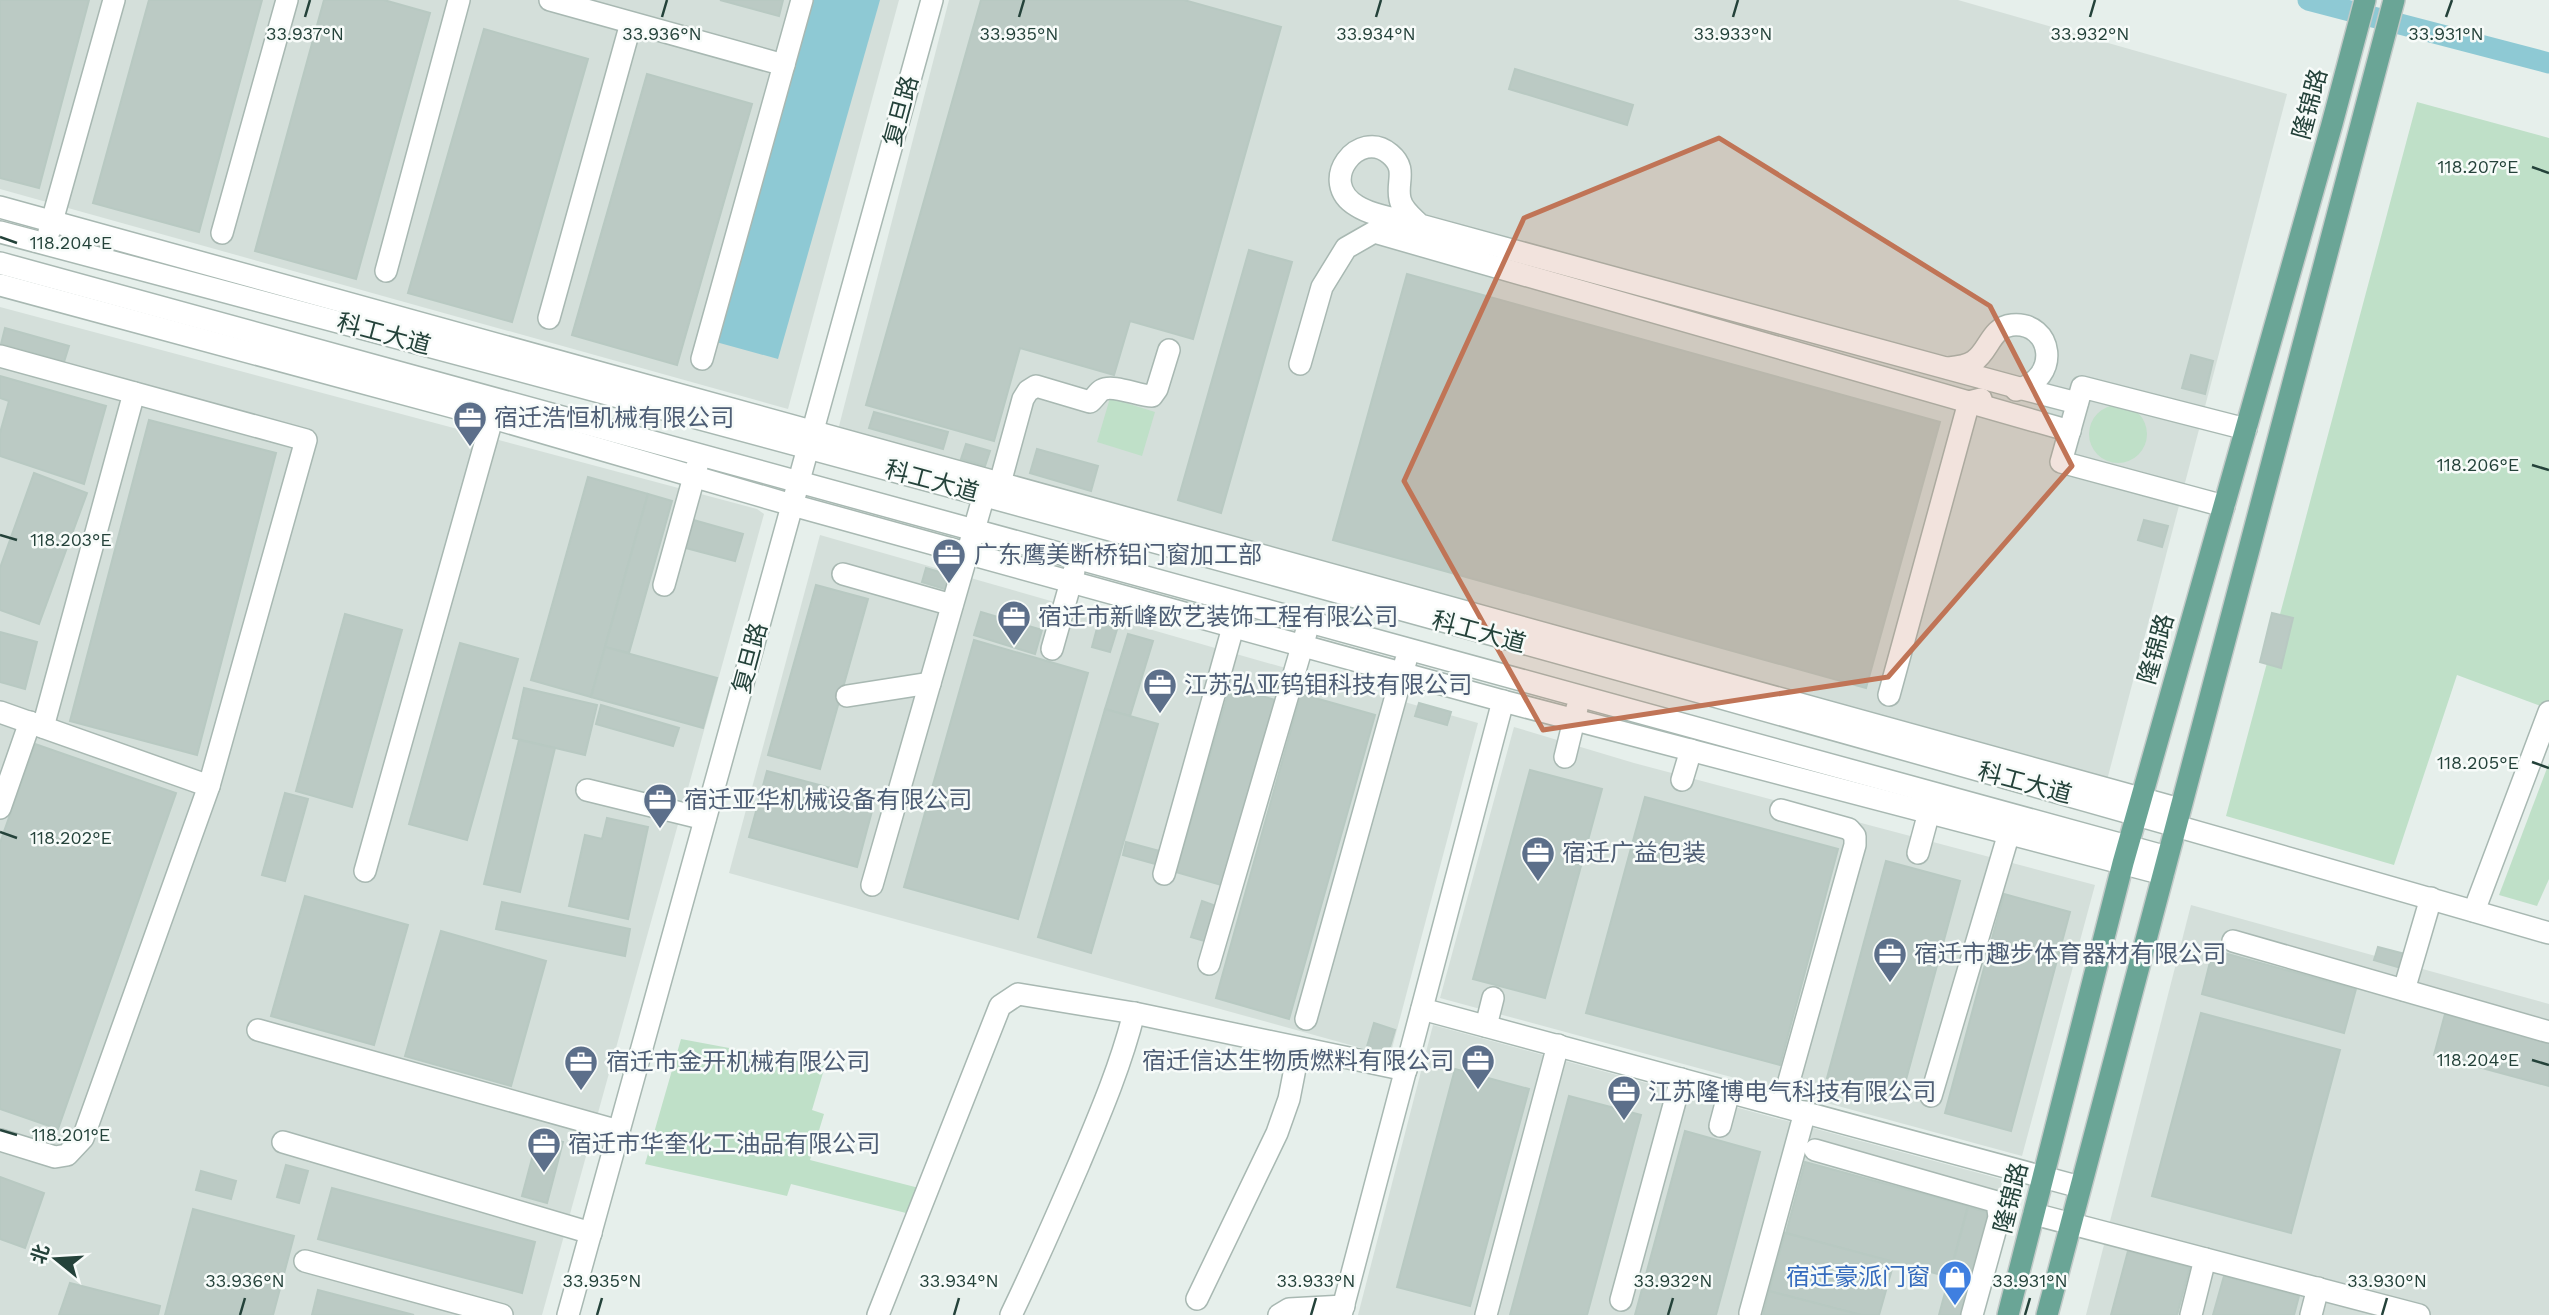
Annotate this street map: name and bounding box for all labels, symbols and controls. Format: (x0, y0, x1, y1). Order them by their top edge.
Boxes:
text: 33.937°N (266, 23, 344, 44)
text: 33.936°N (622, 23, 702, 44)
text: 33.935°N (980, 23, 1058, 44)
text: 33.934°N (1336, 23, 1416, 44)
text: 33.933°N (1693, 23, 1773, 44)
text: 33.932°N (2050, 23, 2130, 44)
text: 33.931°N (2408, 23, 2484, 44)
street label: 隆锦路 (2287, 66, 2333, 142)
street label: 复旦路 (878, 73, 924, 149)
text: 118.207°E (2437, 156, 2519, 177)
text: 118.204°E (30, 232, 112, 253)
street label: 科工大道 (334, 308, 434, 360)
office icon: 宿迁浩恒机械有限公司 (451, 399, 489, 448)
place label: 宿迁浩恒机械有限公司 (494, 404, 734, 432)
text: 118.206°E (2437, 454, 2519, 475)
street label: 科工大道 (882, 455, 982, 507)
text: 118.203°E (30, 529, 112, 550)
office icon: 广东鹰美断桥铝门窗加工部 (930, 536, 968, 585)
place label: 广东鹰美断桥铝门窗加工部 (974, 541, 1262, 569)
office icon: 宿迁市新峰欧艺装饰工程有限公司 (995, 598, 1033, 647)
place label: 宿迁市新峰欧艺装饰工程有限公司 (1038, 603, 1398, 631)
street label: 科工大道 (1429, 606, 1529, 658)
street label: 隆锦路 (2133, 611, 2179, 687)
street label: 复旦路 (727, 620, 773, 696)
office icon: 江苏弘亚钨钼科技有限公司 (1141, 666, 1179, 715)
place label: 江苏弘亚钨钼科技有限公司 (1184, 671, 1472, 699)
text: 118.205°E (2437, 752, 2519, 773)
street label: 科工大道 (1975, 757, 2075, 809)
office icon: 宿迁亚华机械设备有限公司 (641, 781, 679, 830)
place label: 宿迁亚华机械设备有限公司 (684, 786, 972, 814)
text: 118.202°E (30, 827, 112, 848)
office icon: 宿迁广益包装 (1519, 834, 1557, 883)
place label: 宿迁广益包装 (1562, 839, 1706, 867)
office icon: 宿迁市趣步体育器材有限公司 (1871, 935, 1909, 984)
place label: 宿迁市趣步体育器材有限公司 (1914, 940, 2226, 968)
office icon: 宿迁信达生物质燃料有限公司 (1459, 1042, 1497, 1091)
office icon: 宿迁市金开机械有限公司 (562, 1043, 600, 1092)
place label: 宿迁信达生物质燃料有限公司 (1142, 1047, 1454, 1075)
place label: 宿迁市金开机械有限公司 (606, 1048, 870, 1076)
text: 118.204°E (2437, 1049, 2519, 1070)
office icon: 江苏隆博电气科技有限公司 (1605, 1073, 1643, 1122)
place label: 江苏隆博电气科技有限公司 (1648, 1078, 1936, 1106)
text: 118.201°E (32, 1124, 110, 1145)
office icon: 宿迁市华奎化工油品有限公司 (525, 1125, 563, 1174)
place label: 宿迁市华奎化工油品有限公司 (568, 1130, 880, 1158)
street label: 隆锦路 (1989, 1160, 2033, 1236)
north arrow (21, 1224, 91, 1294)
text: 北 (26, 1241, 54, 1266)
shop icon: 宿迁豪派门窗 (1936, 1258, 1974, 1307)
place label: 宿迁豪派门窗 (1786, 1263, 1930, 1291)
text: 33.936°N (205, 1270, 285, 1291)
text: 33.935°N (563, 1270, 641, 1291)
text: 33.934°N (919, 1270, 999, 1291)
text: 33.933°N (1276, 1270, 1356, 1291)
text: 33.932°N (1633, 1270, 1713, 1291)
text: 33.931°N (1992, 1270, 2068, 1291)
text: 33.930°N (2347, 1270, 2427, 1291)

